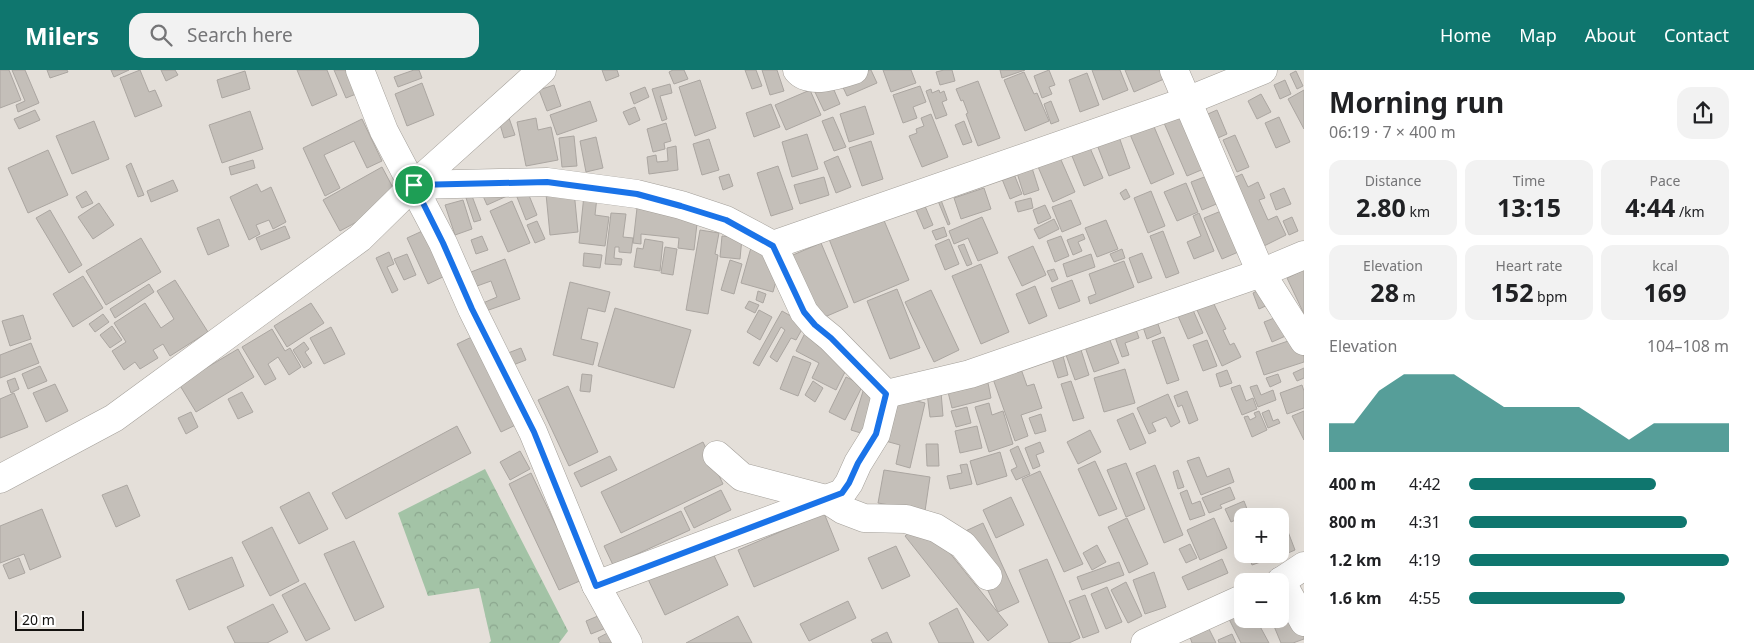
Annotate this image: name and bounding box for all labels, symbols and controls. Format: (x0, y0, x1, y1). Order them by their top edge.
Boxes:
search box (129, 13, 479, 58)
text: Milers (25, 19, 99, 52)
icon: search (147, 21, 175, 49)
text: Search here (187, 22, 293, 48)
text: Home (1440, 23, 1491, 47)
text: Map (1519, 23, 1557, 47)
text: About (1585, 23, 1636, 47)
text: Contact (1664, 23, 1729, 47)
text: Morning run (1329, 83, 1504, 121)
button: share (1677, 87, 1729, 139)
text: 06:19 · 7 × 400 m (1329, 121, 1456, 143)
pin (393, 164, 435, 206)
icon: arrive (400, 171, 428, 199)
text: Distance (1365, 171, 1421, 190)
text: Time (1513, 171, 1545, 190)
text: Pace (1650, 171, 1680, 190)
text: 2.80 (1356, 190, 1406, 224)
text: 13:15 (1497, 190, 1561, 224)
text: 4:44 (1625, 190, 1675, 224)
text: km (1406, 202, 1430, 221)
text: /km (1675, 202, 1705, 221)
text: Elevation (1363, 256, 1423, 275)
text: Heart rate (1496, 256, 1562, 275)
text: kcal (1652, 256, 1678, 275)
text: 28 (1370, 275, 1399, 309)
text: 152 (1491, 275, 1533, 309)
text: 169 (1644, 275, 1686, 309)
text: m (1399, 287, 1416, 306)
text: bpm (1533, 287, 1567, 306)
text: Elevation (1329, 335, 1397, 357)
text: 104–108 m (1647, 335, 1729, 357)
text: 400 m (1329, 473, 1376, 495)
text: 4:42 (1409, 473, 1441, 495)
map controls (1234, 508, 1289, 628)
button: + (1234, 508, 1289, 563)
text: 800 m (1329, 511, 1376, 533)
text: 4:31 (1409, 511, 1441, 533)
text: 1.2 km (1329, 549, 1381, 571)
text: 4:19 (1409, 549, 1441, 571)
button: − (1234, 573, 1289, 628)
text: 1.6 km (1329, 587, 1381, 609)
text: 4:55 (1409, 587, 1441, 609)
scale bar (15, 608, 84, 631)
text: 20 m (22, 610, 55, 629)

